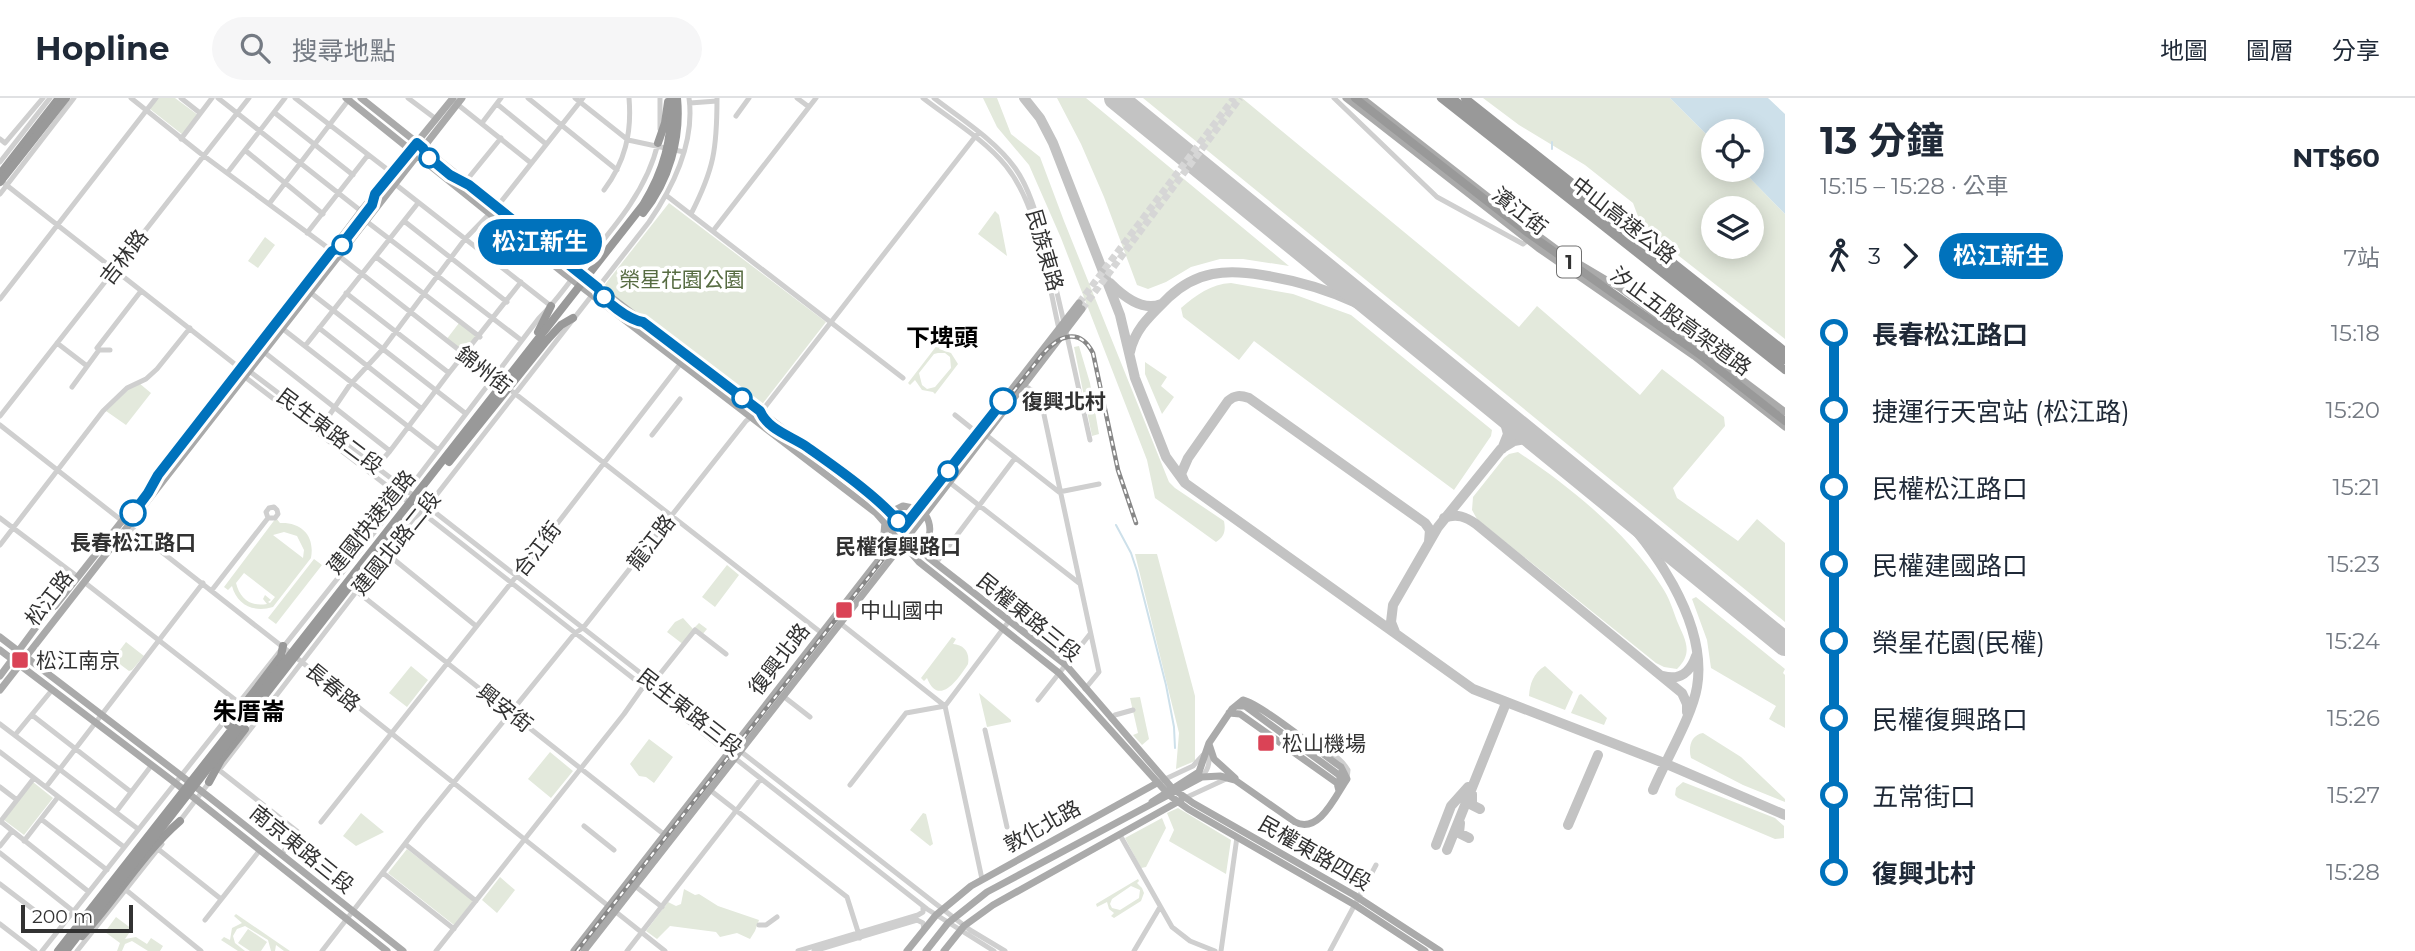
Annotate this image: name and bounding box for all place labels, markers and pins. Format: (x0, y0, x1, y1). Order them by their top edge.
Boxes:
unlabelled marker (419, 148, 439, 168)
unlabelled marker (332, 235, 352, 255)
unlabelled marker (594, 287, 614, 307)
unlabelled marker (732, 388, 752, 408)
marker: 復興北村 (990, 388, 1016, 414)
place label: 復興北村 (1022, 389, 1106, 414)
unlabelled marker (938, 461, 958, 481)
marker: 長春松江路口 (120, 500, 146, 526)
marker: 民權復興路口 (888, 511, 908, 531)
place label: 長春松江路口 (70, 530, 196, 555)
place label: 民權復興路口 (835, 534, 961, 559)
place label: 中山國中 (860, 598, 944, 623)
marker: 中山國中 (834, 600, 854, 620)
place label: 松江南京 (36, 648, 120, 673)
marker: 松江南京 (10, 650, 30, 670)
place label: 松山機場 (1282, 731, 1366, 756)
marker: 松山機場 (1256, 733, 1276, 753)

